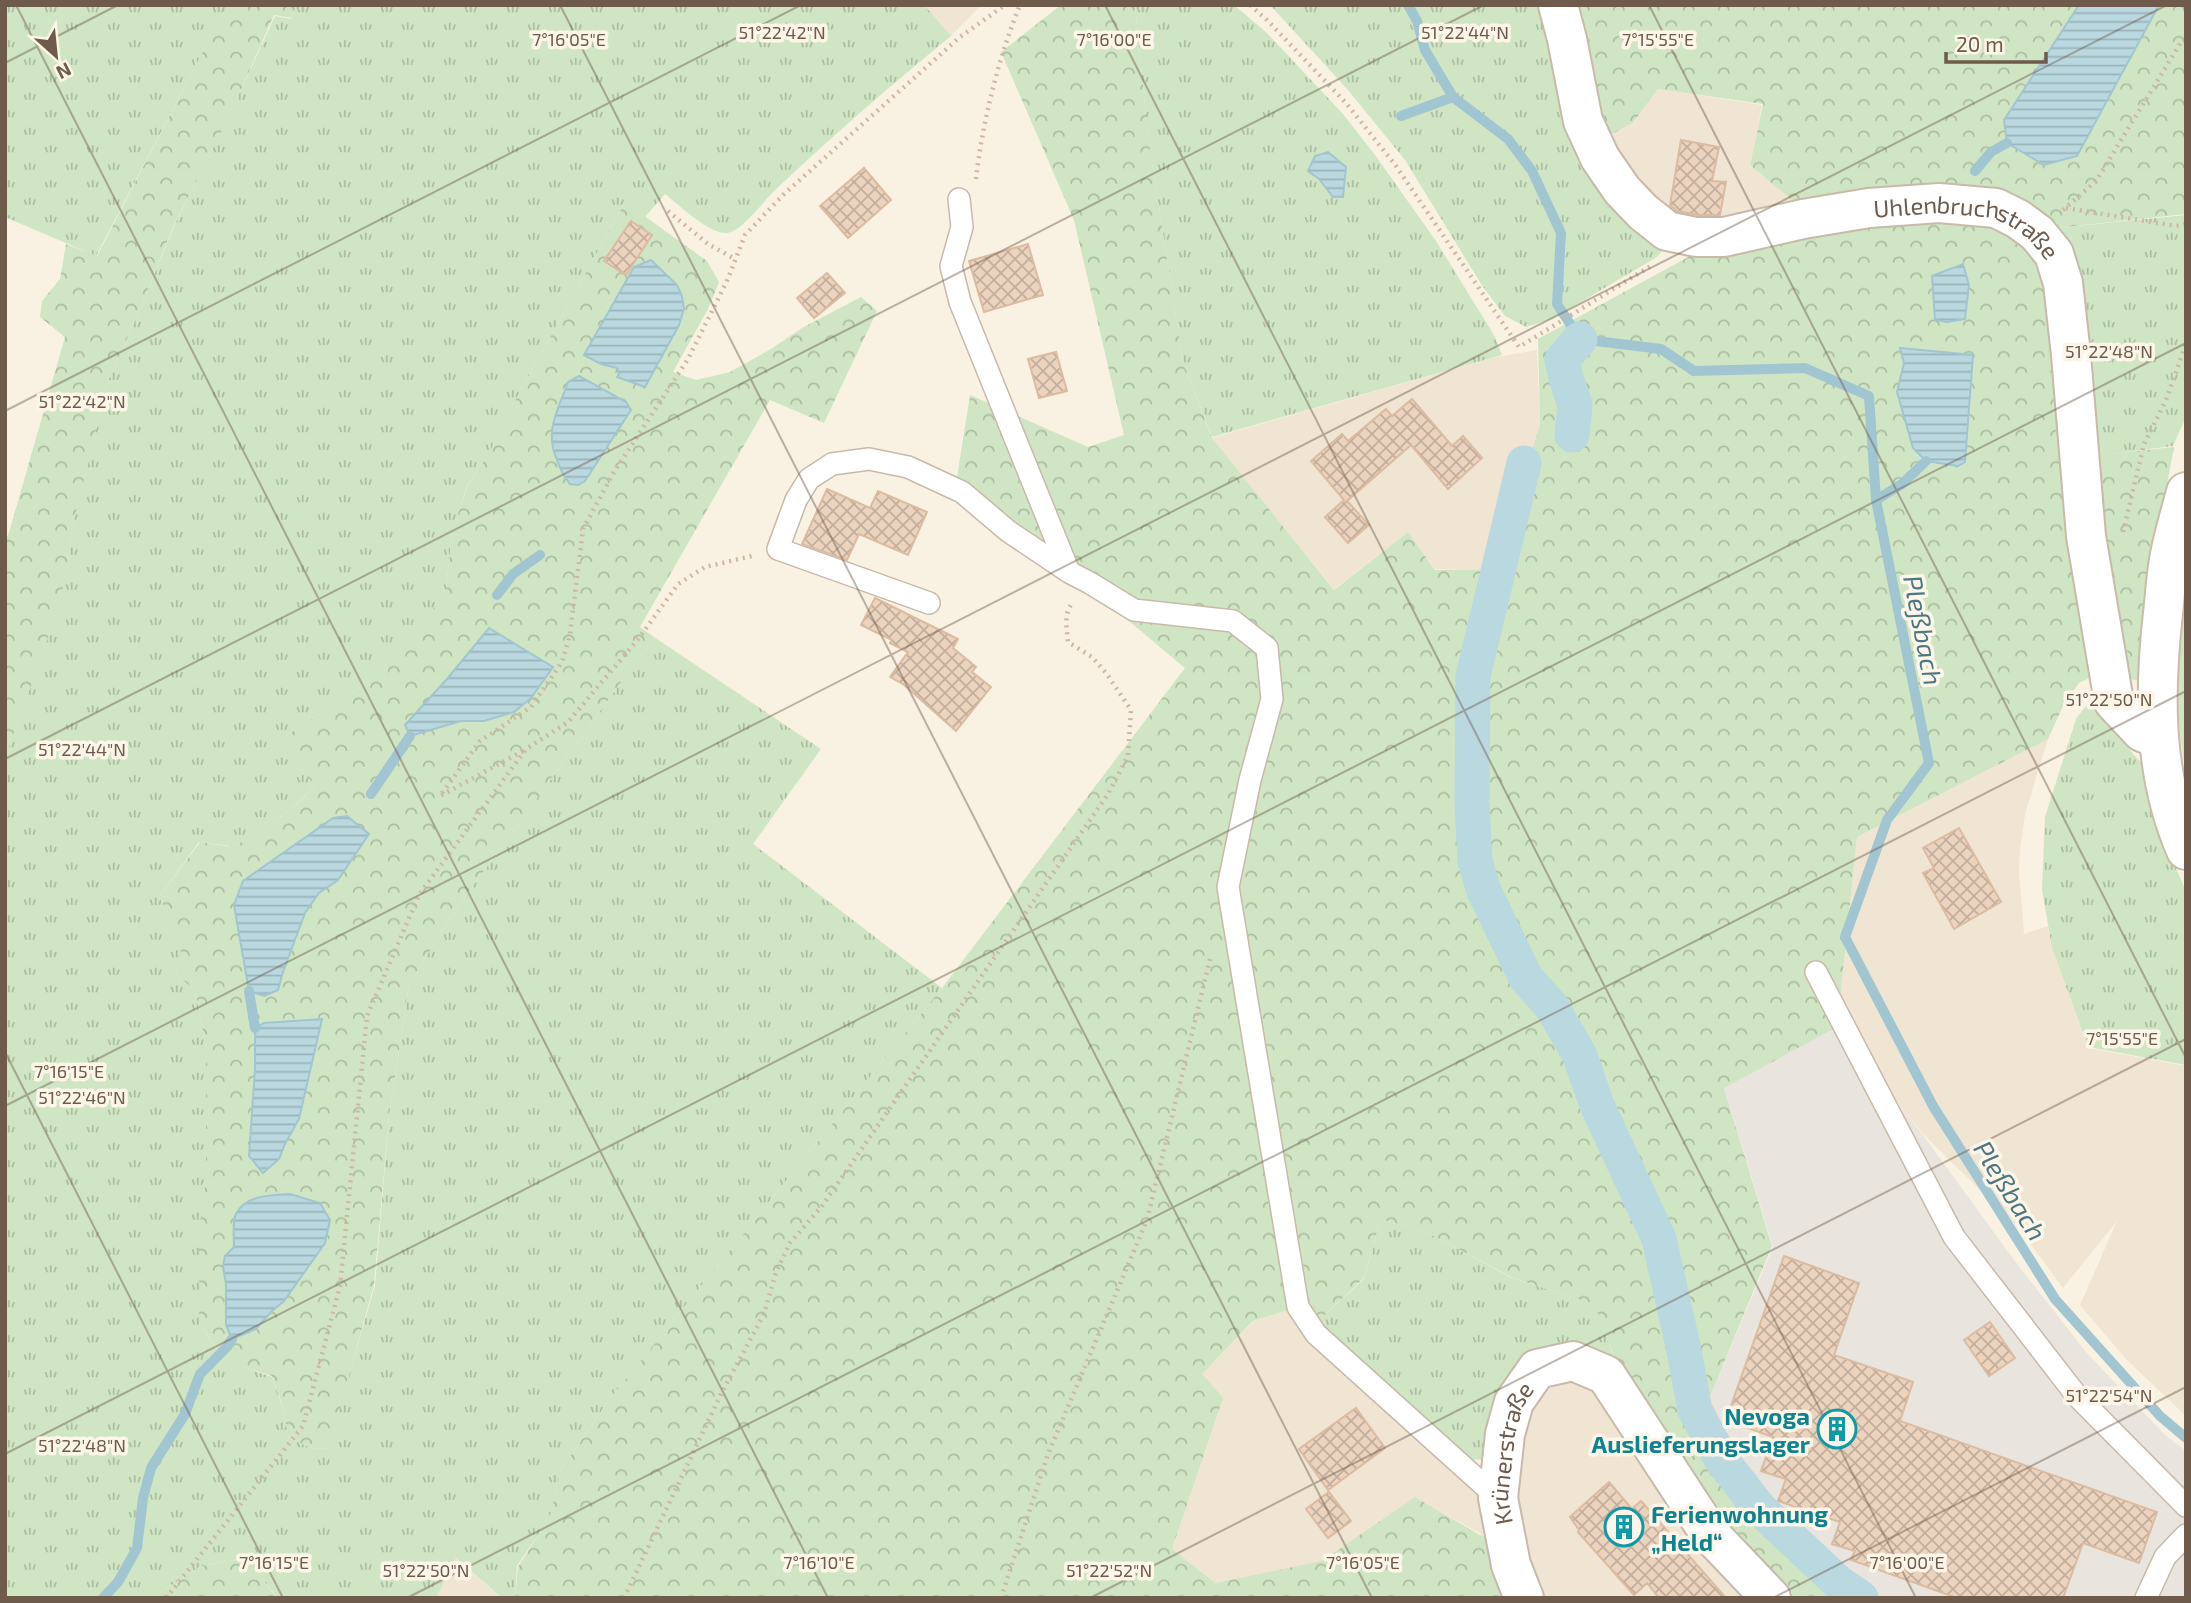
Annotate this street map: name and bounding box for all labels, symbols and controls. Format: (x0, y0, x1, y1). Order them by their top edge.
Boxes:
north arrow (21, 21, 91, 91)
text: 51°22'42"N (738, 21, 826, 43)
text: 51°22'44"N (1421, 21, 1509, 43)
scale bar (1946, 21, 2046, 65)
text: 7°16'05"E (532, 28, 606, 50)
text: 7°16'00"E (1076, 28, 1152, 50)
text: 7°15'55"E (1622, 28, 1694, 50)
text: 20 m (1956, 31, 2004, 56)
text: N (53, 58, 75, 85)
street label: Uhlenbruchstraße (1872, 188, 2066, 264)
text: 51°22'48"N (2065, 340, 2153, 362)
text: 51°22'42"N (38, 390, 126, 412)
water label: Pleßbach (1898, 572, 1950, 688)
text: 51°22'50"N (2066, 688, 2152, 710)
text: 51°22'44"N (38, 738, 126, 760)
text: 7°15'55"E (2086, 1027, 2158, 1049)
text: 7°16'15"E (34, 1060, 104, 1082)
text: 51°22'46"N (38, 1086, 126, 1108)
water label: Pleßbach (1968, 1134, 2054, 1246)
street label: Krünerstraße (1483, 1375, 1539, 1528)
text: 51°22'54"N (2065, 1384, 2153, 1406)
place label: Nevoga Auslieferungslager (1591, 1401, 1811, 1458)
building icon: Nevoga Auslieferungslager (1816, 1408, 1858, 1450)
text: 51°22'48"N (38, 1434, 126, 1456)
place label: Ferienwohnung „Held“ (1651, 1499, 1828, 1556)
building icon: Ferienwohnung „Held“ (1603, 1506, 1645, 1548)
text: 7°16'15"E (239, 1551, 309, 1573)
text: 7°16'10"E (783, 1551, 855, 1573)
text: 7°16'05"E (1326, 1551, 1400, 1573)
text: 7°16'00"E (1869, 1551, 1945, 1573)
text: 51°22'50"N (383, 1559, 469, 1581)
text: 51°22'52"N (1066, 1559, 1152, 1581)

